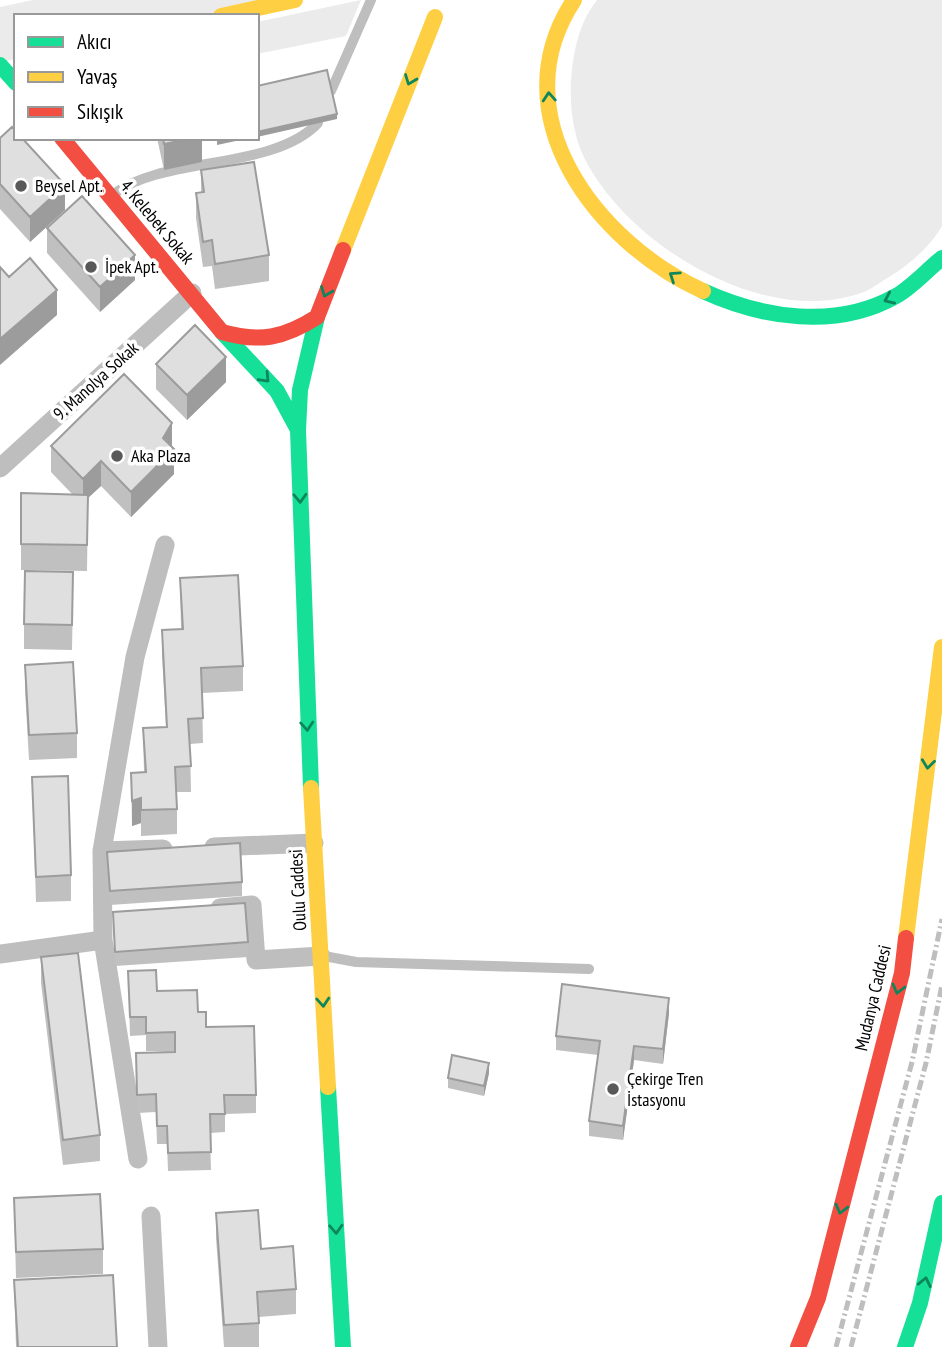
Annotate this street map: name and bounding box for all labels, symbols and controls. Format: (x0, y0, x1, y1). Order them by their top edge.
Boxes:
legend (14, 14, 259, 140)
text: Akıcı (77, 28, 112, 55)
text: Yavaş (77, 63, 117, 90)
one-way arrow (404, 74, 418, 86)
one-way arrow (542, 91, 557, 102)
text: Sıkışık (77, 98, 123, 125)
place label: Beysel Apt. (35, 174, 103, 197)
street label: 4. Kelebek Sokak (115, 175, 199, 269)
marker: Beysel Apt. (13, 178, 29, 194)
place label: İpek Apt. (105, 255, 159, 278)
marker: İpek Apt. (83, 259, 99, 275)
one-way arrow (668, 271, 681, 284)
one-way arrow (321, 285, 335, 297)
one-way arrow (883, 291, 896, 305)
street label: 9. Manolya Sokak (48, 336, 143, 425)
one-way arrow (256, 370, 269, 383)
place label: Aka Plaza (131, 444, 191, 467)
marker: Aka Plaza (109, 448, 125, 464)
one-way arrow (292, 494, 308, 504)
one-way arrow (299, 720, 314, 731)
one-way arrow (920, 758, 935, 770)
street label: Oulu Caddesi (284, 849, 311, 931)
street label: Mudanya Caddesi (849, 943, 896, 1053)
one-way arrow (891, 983, 906, 995)
one-way arrow (316, 996, 331, 1007)
place label: Çekirge Tren İstasyonu (627, 1067, 703, 1111)
marker: Çekirge Tren İstasyonu (605, 1081, 621, 1097)
one-way arrow (835, 1203, 849, 1215)
one-way arrow (328, 1224, 343, 1235)
one-way arrow (916, 1276, 931, 1288)

